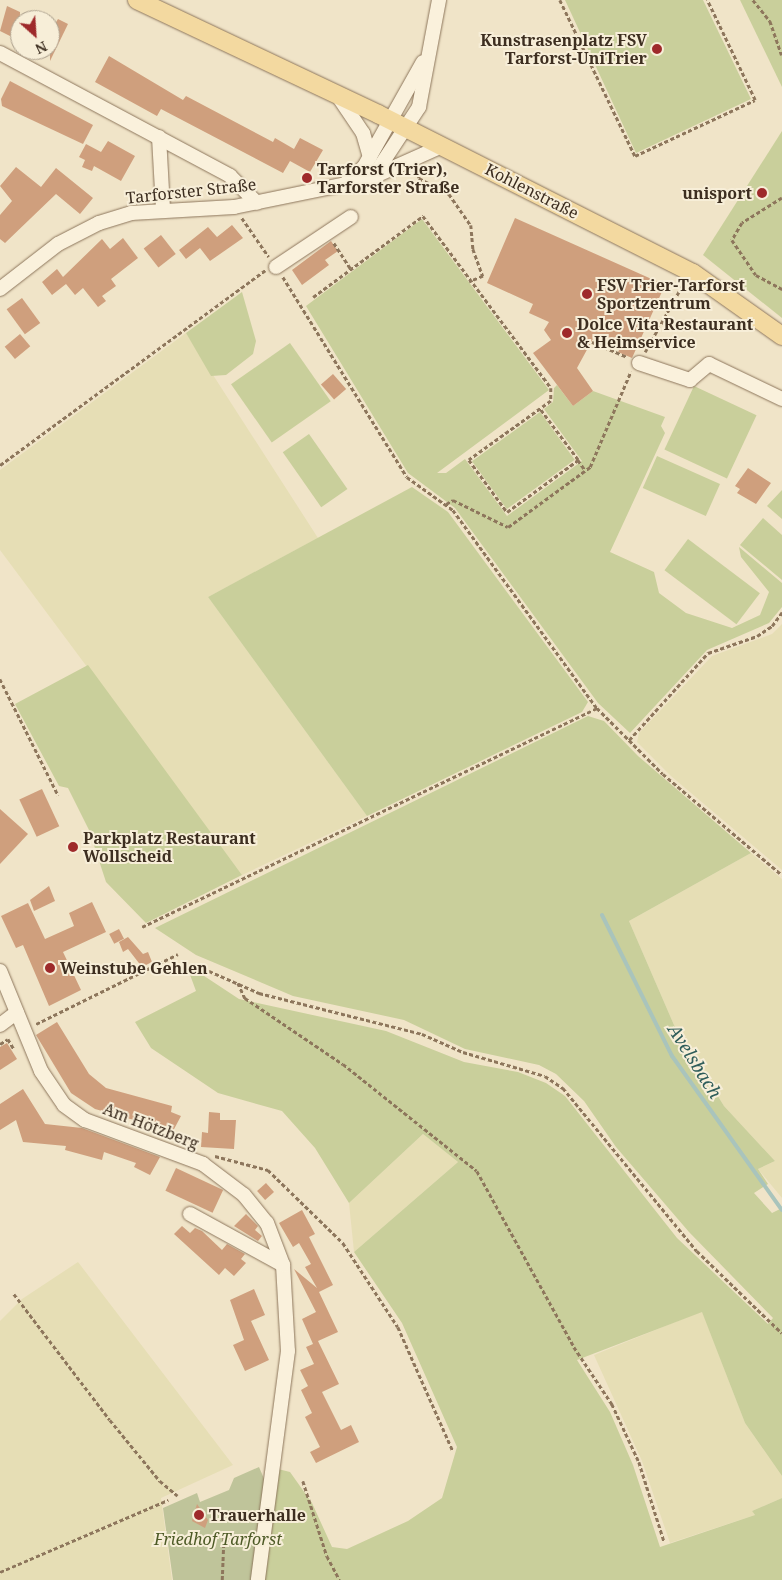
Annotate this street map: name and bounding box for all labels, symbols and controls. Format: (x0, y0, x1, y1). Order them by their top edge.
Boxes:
north arrow (10, 10, 60, 60)
place label: Kunstrasenplatz FSV Tarforst-UniTrier (480, 30, 647, 68)
text: N (32, 37, 50, 59)
marker: Kunstrasenplatz FSV Tarforst-UniTrier (651, 43, 663, 55)
place label: Tarforst (Trier), Tarforster Straße (317, 159, 459, 197)
street label: Kohlenstraße (482, 159, 582, 223)
marker: Tarforst (Trier), Tarforster Straße (301, 172, 313, 184)
street label: Tarforster Straße (125, 175, 257, 207)
place label: unisport (682, 183, 752, 203)
marker: unisport (756, 187, 768, 199)
place label: FSV Trier-Tarforst Sportzentrum (597, 275, 745, 313)
marker: FSV Trier-Tarforst Sportzentrum (581, 288, 593, 300)
place label: Dolce Vita Restaurant & Heimservice (577, 314, 753, 352)
marker: Dolce Vita Restaurant & Heimservice (561, 327, 573, 339)
place label: Parkplatz Restaurant Wollscheid (83, 828, 256, 866)
marker: Parkplatz Restaurant Wollscheid (67, 841, 79, 853)
place label: Weinstube Gehlen (60, 958, 208, 978)
marker: Weinstube Gehlen (44, 962, 56, 974)
water label: Avelsbach (664, 1020, 726, 1102)
street label: Am Hötzberg (100, 1099, 202, 1153)
place label: Trauerhalle (209, 1505, 306, 1525)
marker: Trauerhalle (193, 1509, 205, 1521)
park label: Friedhof Tarforst (154, 1529, 282, 1549)

